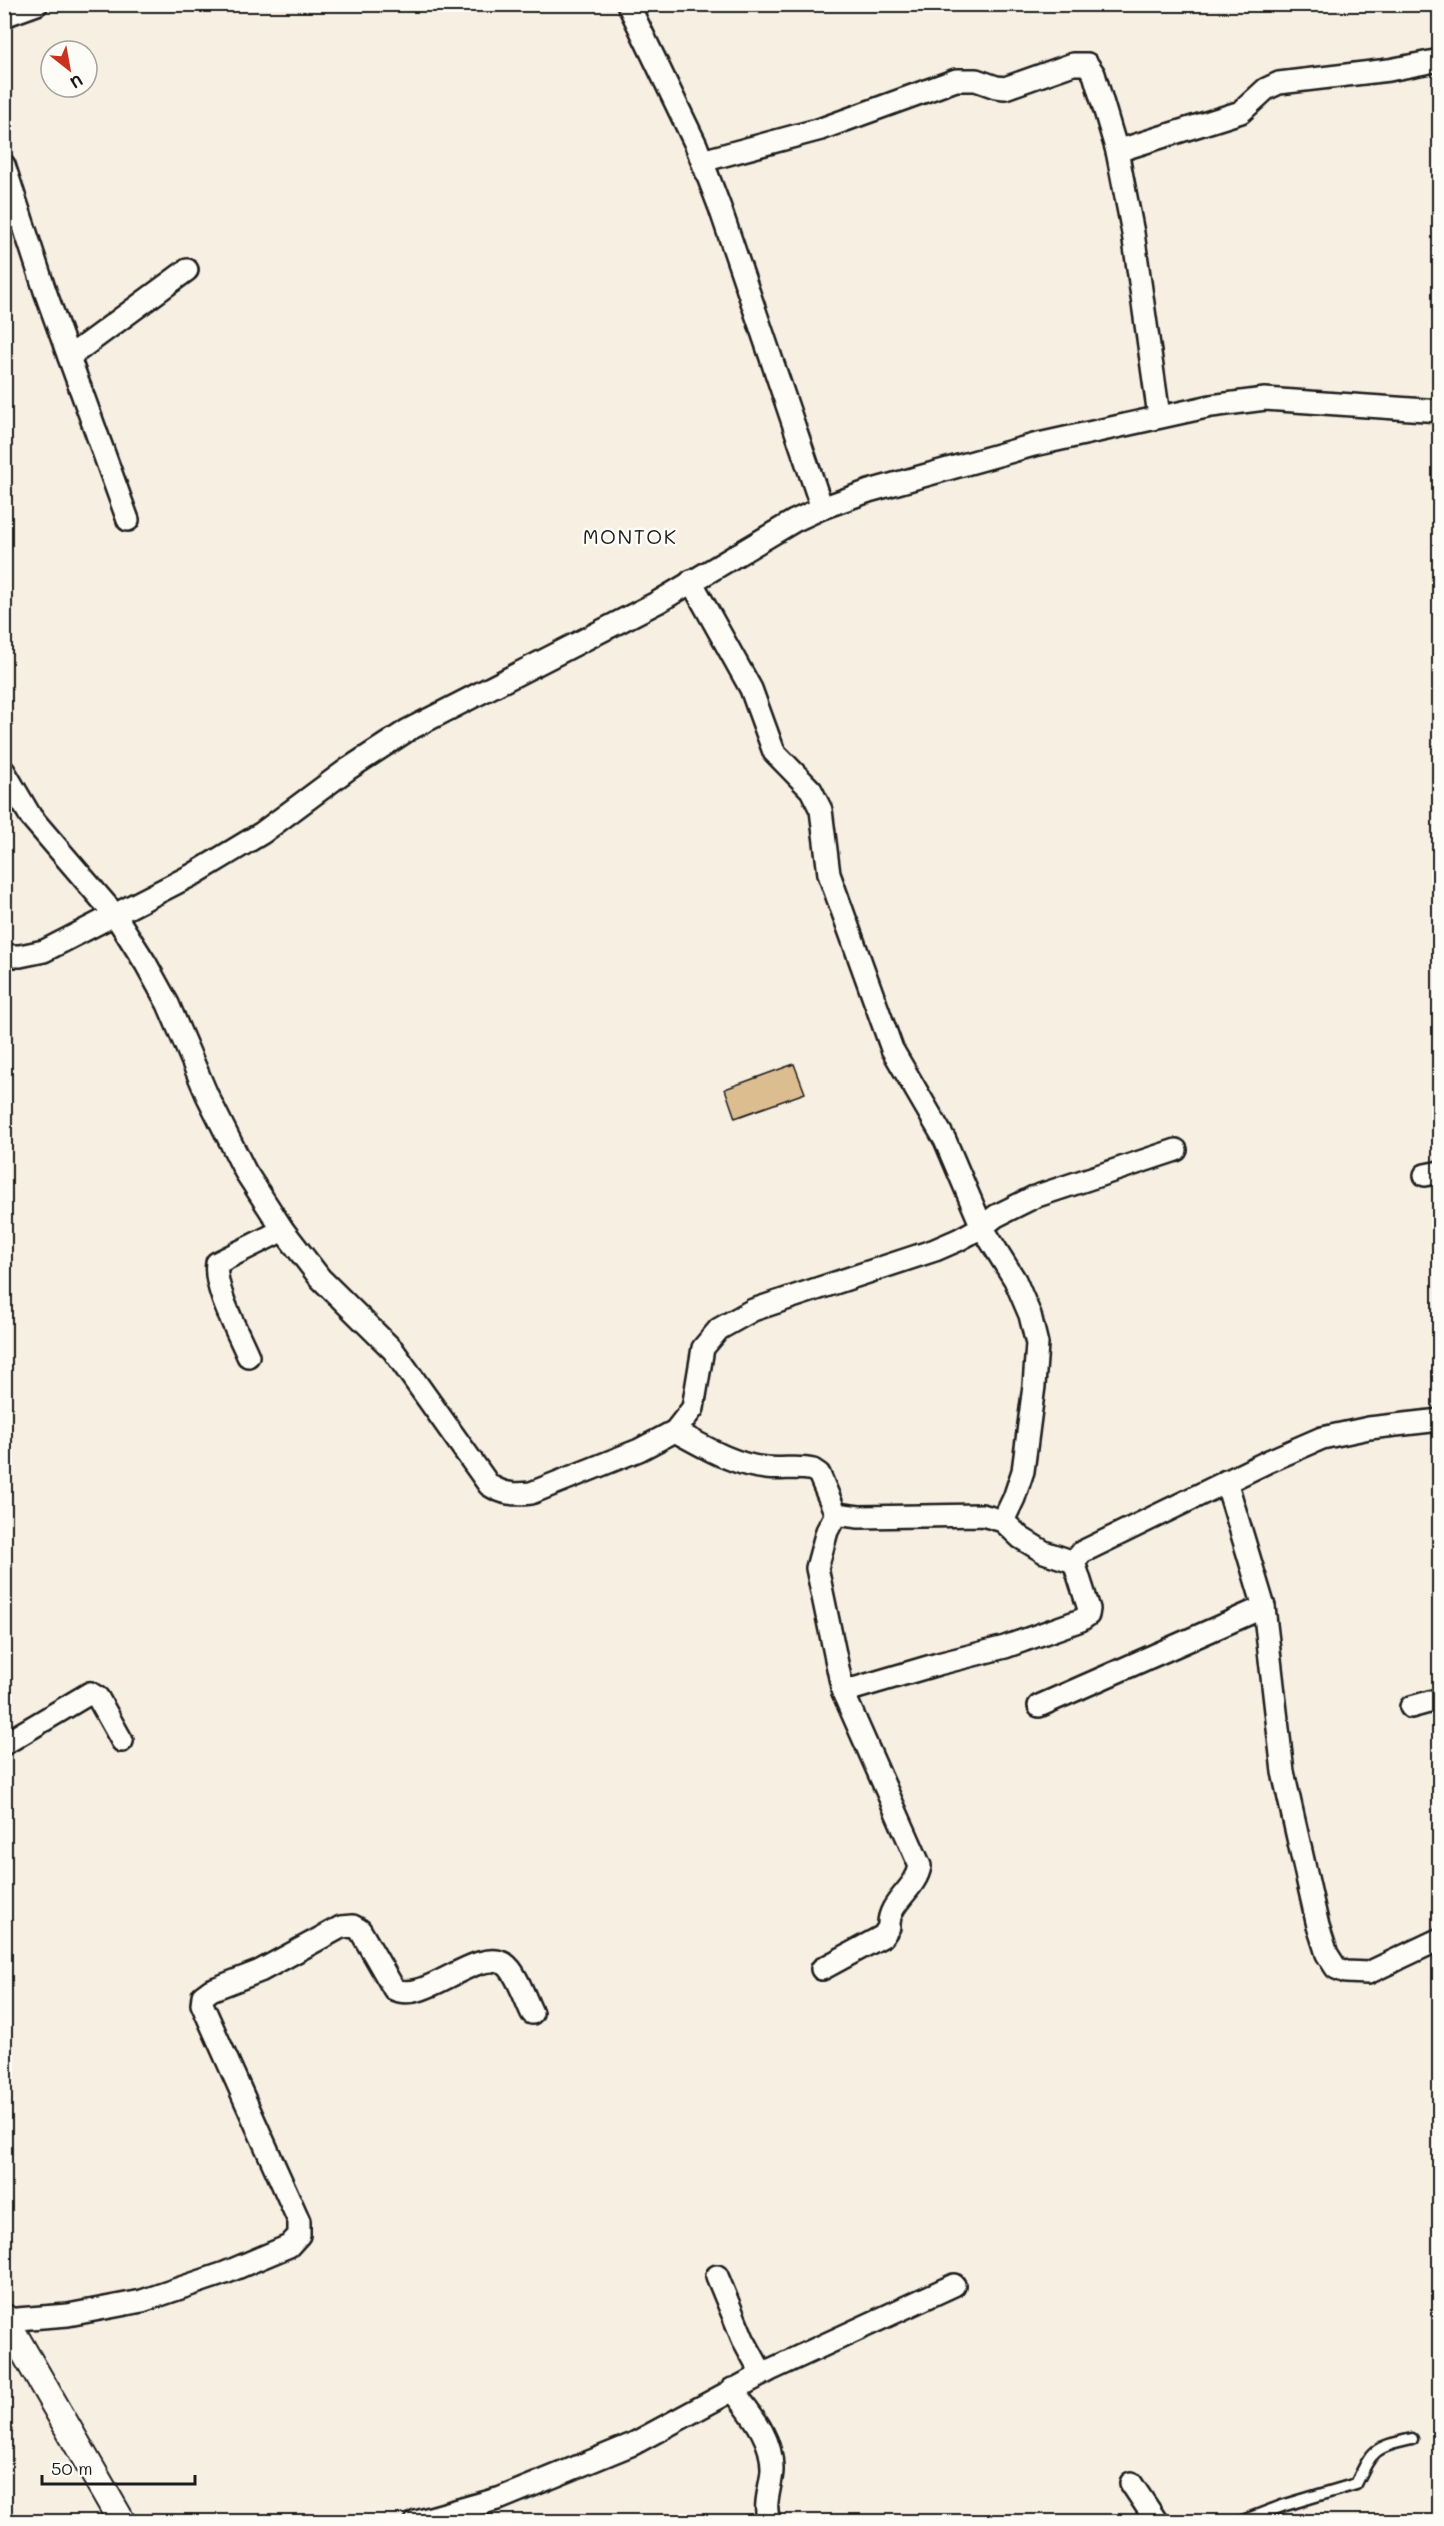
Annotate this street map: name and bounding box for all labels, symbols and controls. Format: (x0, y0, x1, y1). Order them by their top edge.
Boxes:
north arrow (39, 39, 99, 99)
text: U (67, 70, 87, 94)
district label: MONTOK (583, 523, 677, 549)
scale bar (42, 2448, 195, 2486)
text: 50 m (51, 2456, 93, 2480)

